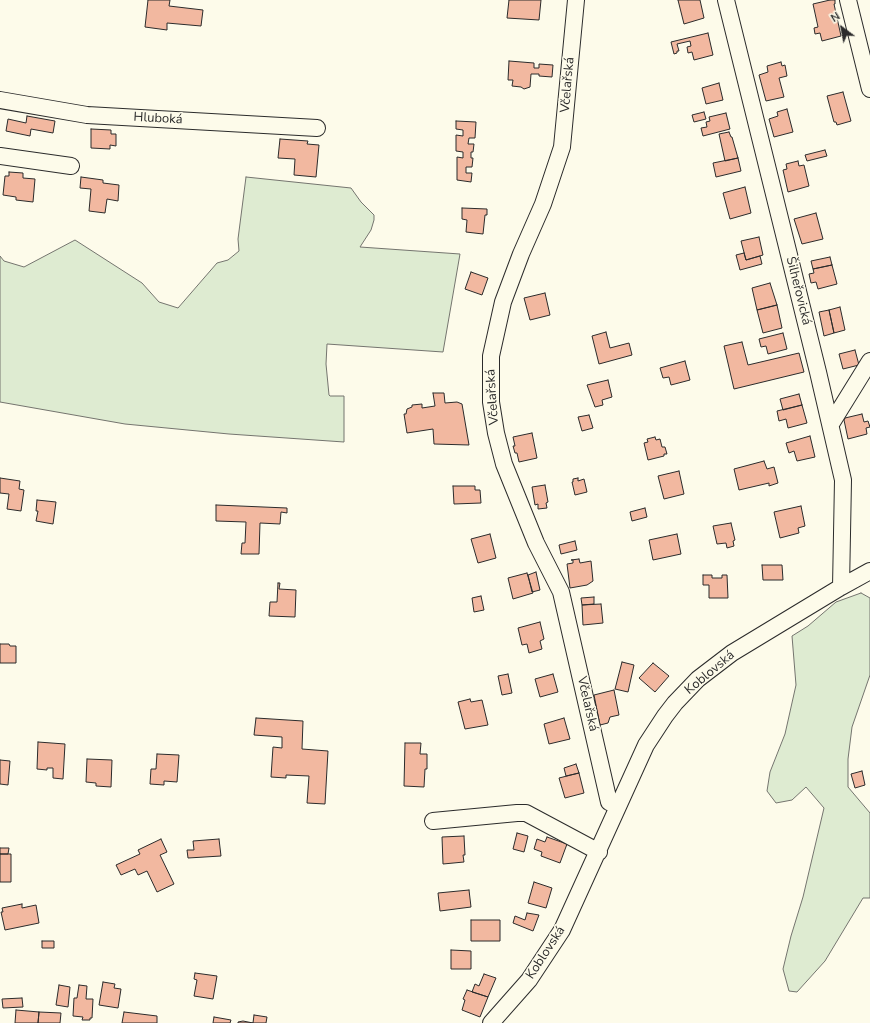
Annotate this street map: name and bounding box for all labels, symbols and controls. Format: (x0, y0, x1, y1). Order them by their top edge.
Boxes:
north arrow (822, 8, 862, 48)
text: N (828, 9, 843, 26)
street label: Včelařská (558, 56, 578, 114)
street label: Hluboká (133, 110, 183, 128)
street label: Šilheřovická (782, 255, 814, 327)
street label: Včelařská (483, 369, 503, 425)
street label: Koblovská (682, 648, 738, 698)
street label: Včelařská (573, 675, 601, 733)
street label: Koblovská (523, 924, 569, 982)

